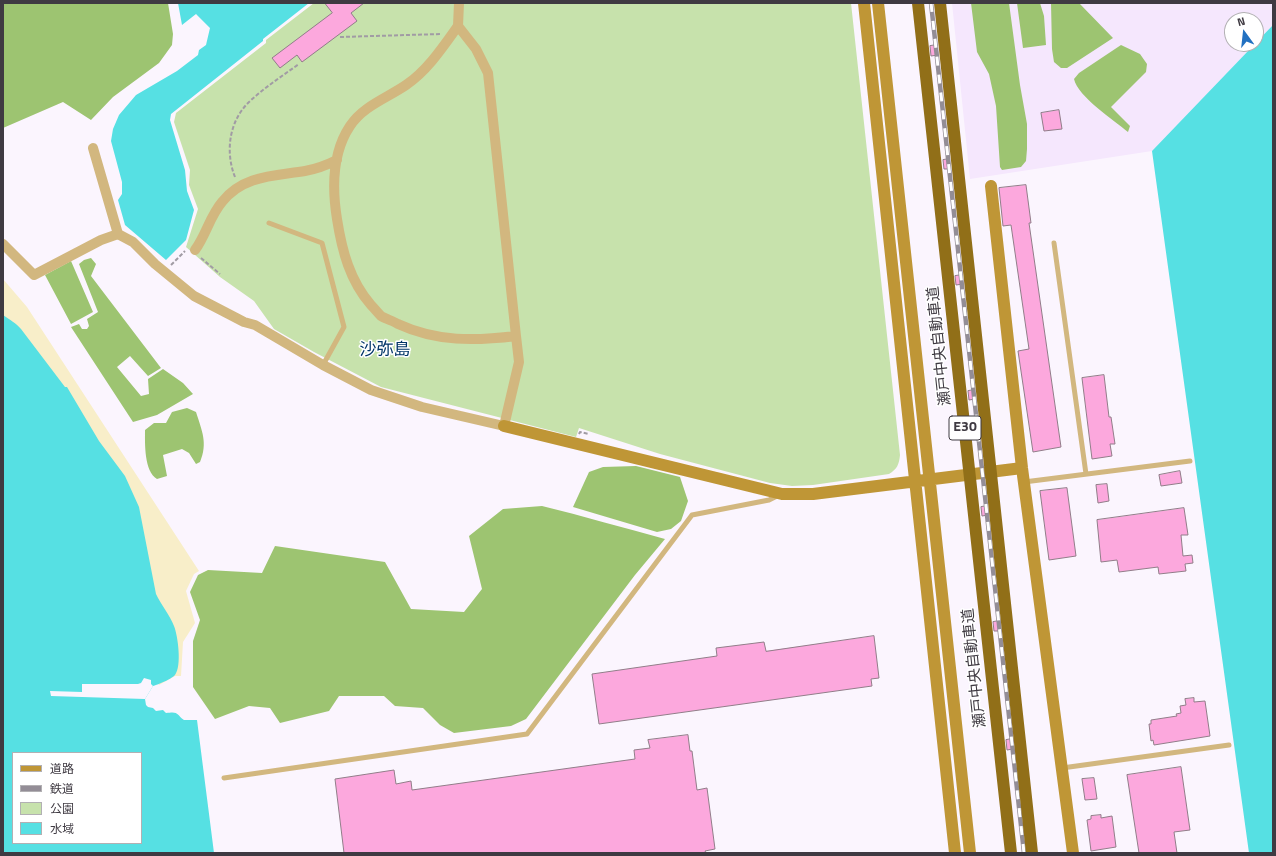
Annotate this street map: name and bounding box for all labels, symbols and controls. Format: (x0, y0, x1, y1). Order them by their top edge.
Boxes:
north arrow (1224, 12, 1264, 52)
text: N (1235, 13, 1247, 30)
street label: 瀬戸中央自動車道 (925, 285, 955, 407)
district label: 沙弥島 (360, 341, 410, 361)
road number: E30 (949, 416, 981, 440)
street label: 瀬戸中央自動車道 (960, 607, 990, 729)
legend (12, 752, 142, 844)
text: 道路 (50, 759, 74, 778)
text: 鉄道 (50, 779, 74, 798)
text: 公園 (50, 799, 74, 818)
text: 水域 (50, 819, 74, 838)

